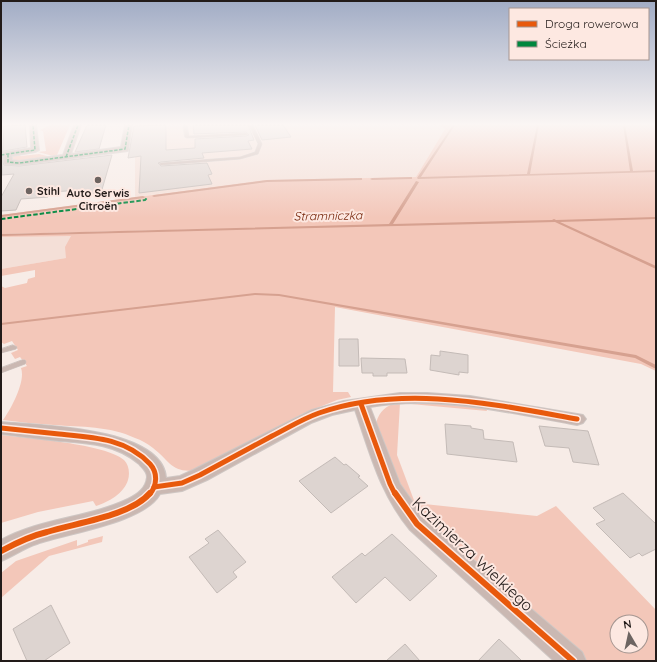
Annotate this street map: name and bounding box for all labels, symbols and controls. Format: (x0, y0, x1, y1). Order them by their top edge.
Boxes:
legend (509, 8, 649, 60)
text: Droga rowerowa (545, 16, 639, 31)
text: Ścieżka (545, 36, 587, 51)
marker: Auto Serwis Citroën (93, 175, 103, 185)
place label: Stihl (37, 184, 60, 198)
marker: Stihl (24, 186, 34, 196)
place label: Auto Serwis Citroën (67, 186, 129, 213)
water label: Stramniczka (294, 207, 363, 224)
street label: Kazimierza Wielkiego (408, 493, 538, 615)
north arrow (609, 614, 649, 654)
text: N (622, 617, 633, 632)

